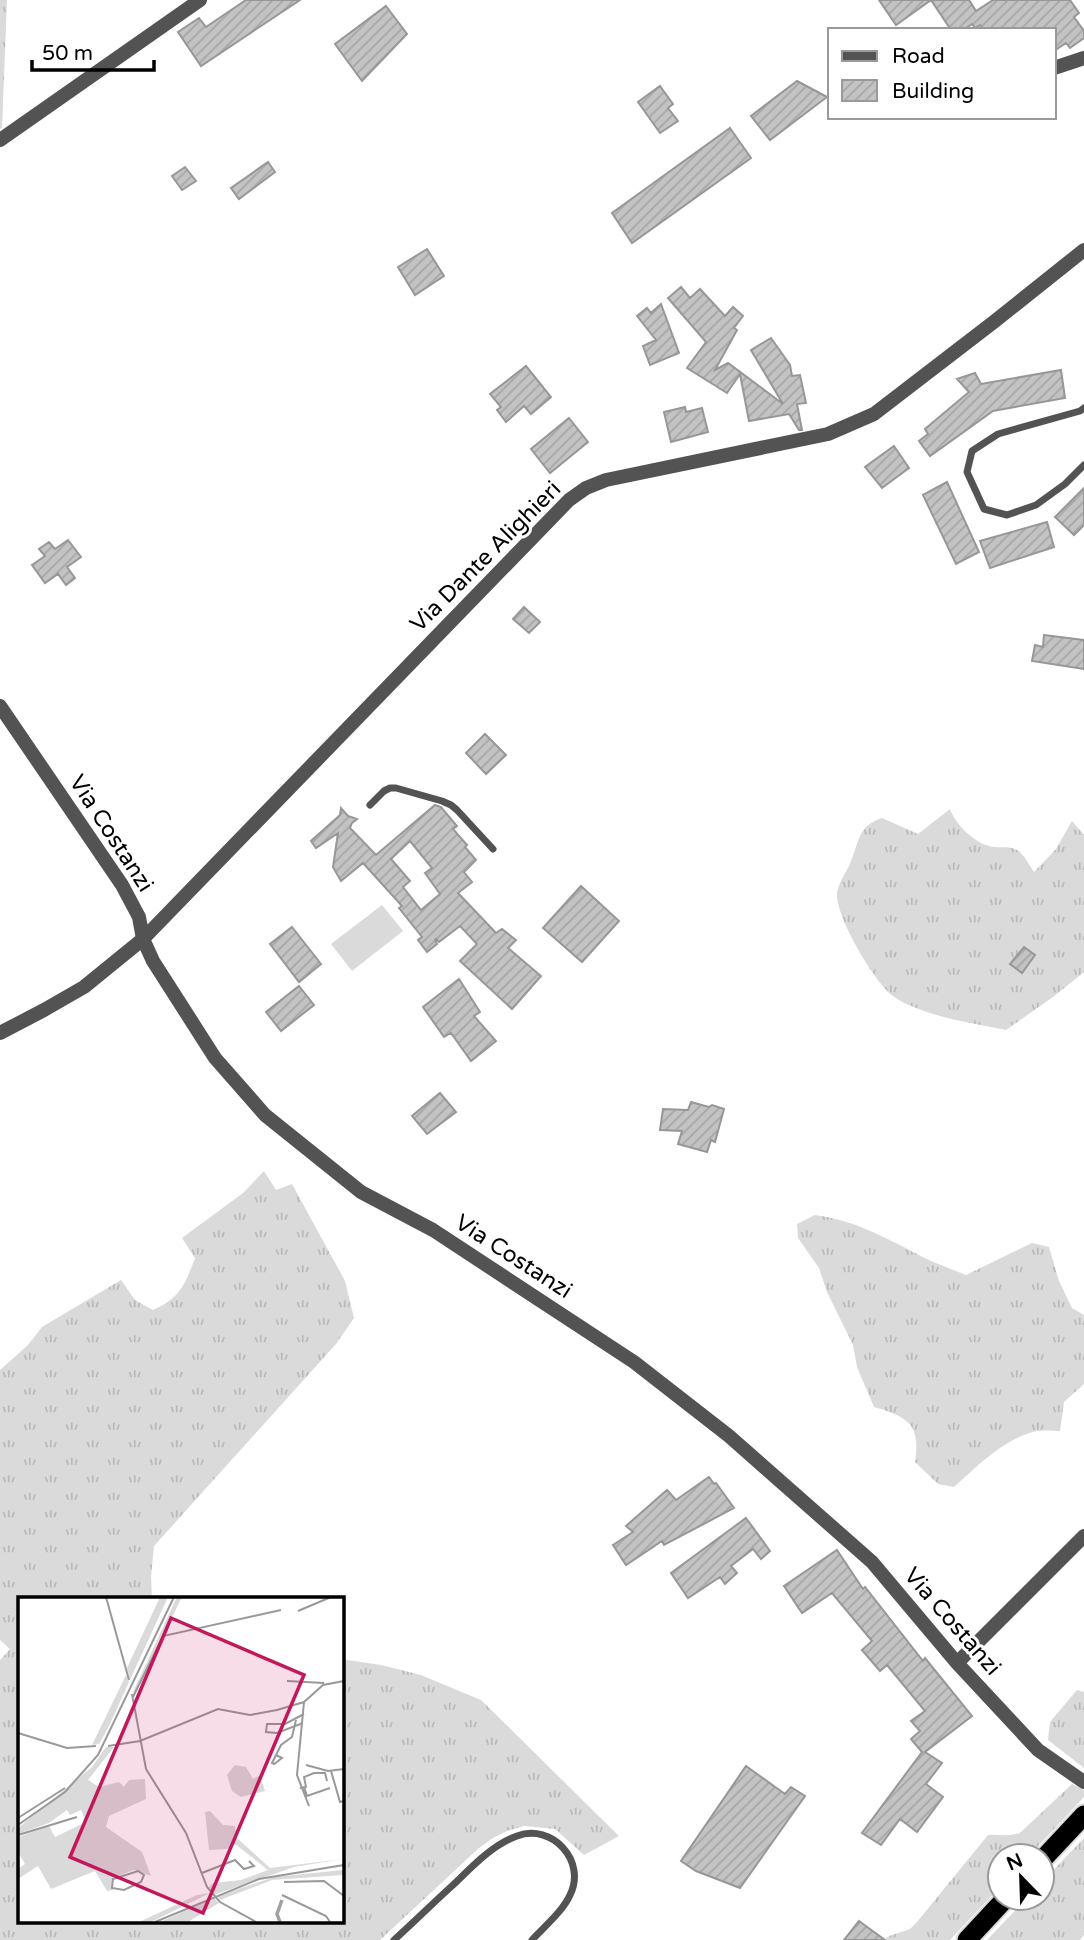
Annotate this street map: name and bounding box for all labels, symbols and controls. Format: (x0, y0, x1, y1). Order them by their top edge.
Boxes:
scale bar (32, 28, 154, 72)
legend (828, 28, 1056, 119)
text: 50 m (42, 41, 93, 66)
text: Road (892, 44, 945, 69)
text: Building (892, 79, 974, 104)
street label: Via Dante Alighieri (404, 475, 567, 638)
street label: Via Costanzi (63, 770, 159, 897)
street label: Via Costanzi (450, 1209, 577, 1305)
street label: Via Costanzi (898, 1562, 1007, 1681)
inset map (18, 1597, 343, 1923)
north arrow (986, 1842, 1056, 1912)
text: N (1003, 1849, 1026, 1875)

